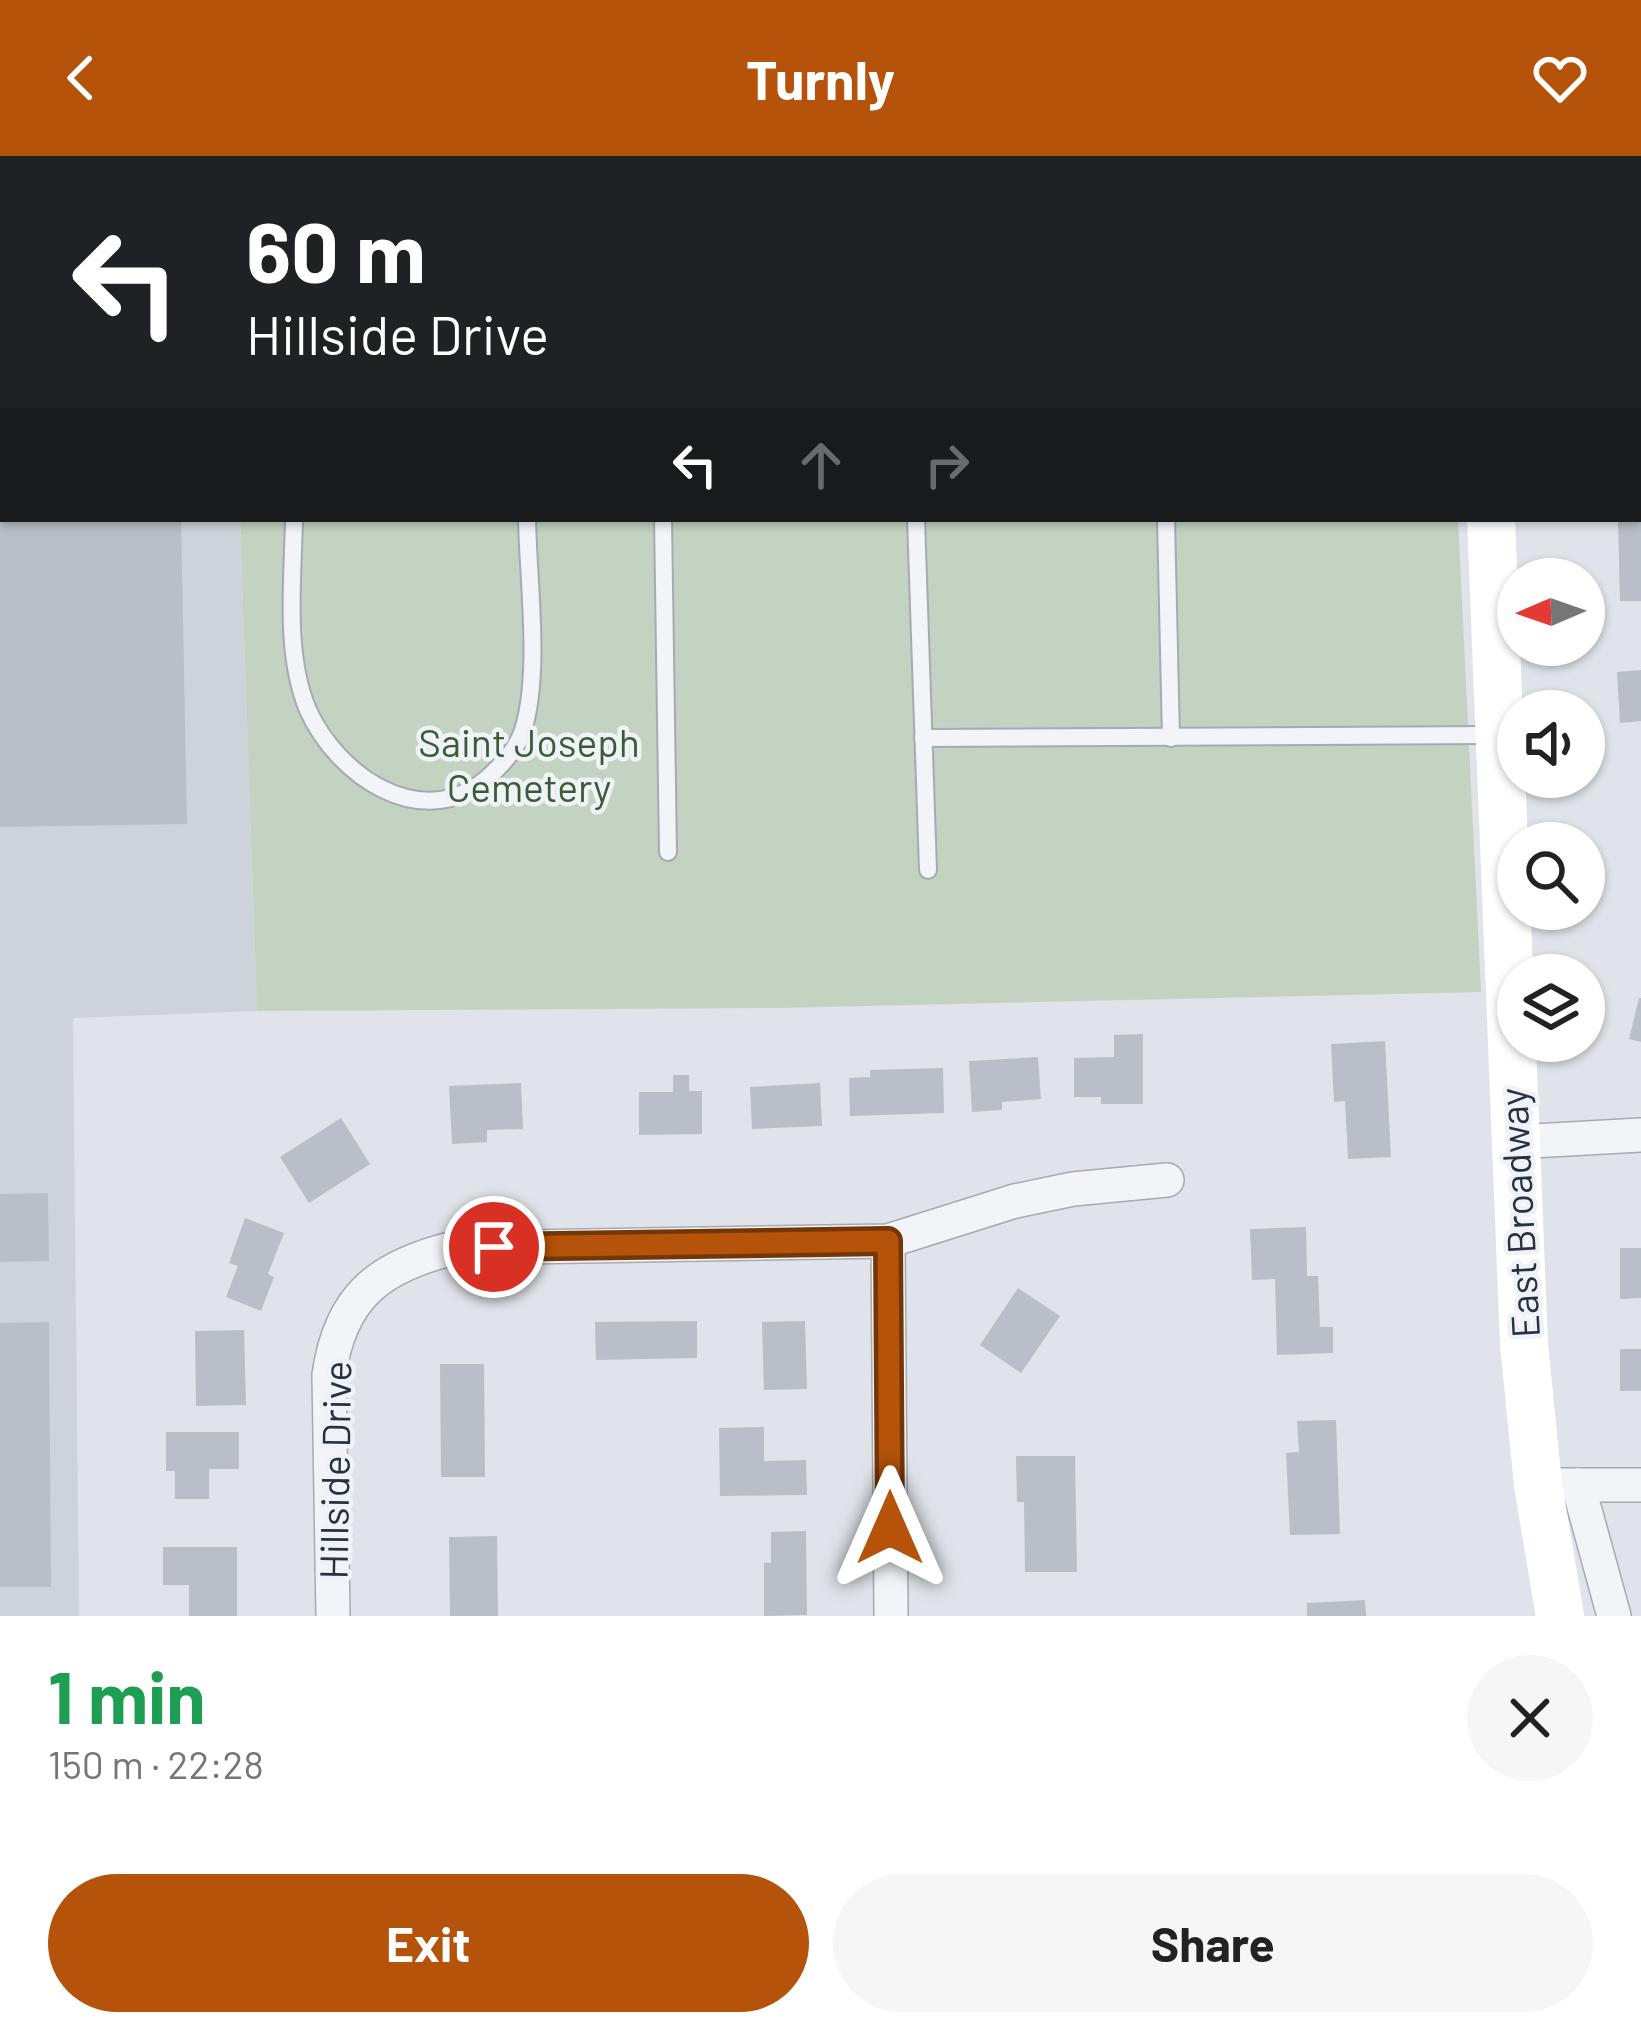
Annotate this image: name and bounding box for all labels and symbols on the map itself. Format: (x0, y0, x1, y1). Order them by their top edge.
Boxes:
north arrow (1497, 558, 1605, 666)
park label: Saint Joseph Cemetery (418, 718, 640, 810)
street label: East Broadway (1488, 1087, 1548, 1339)
pin (443, 1196, 545, 1298)
street label: Hillside Drive (309, 1360, 359, 1580)
position arrow (827, 1465, 953, 1591)

